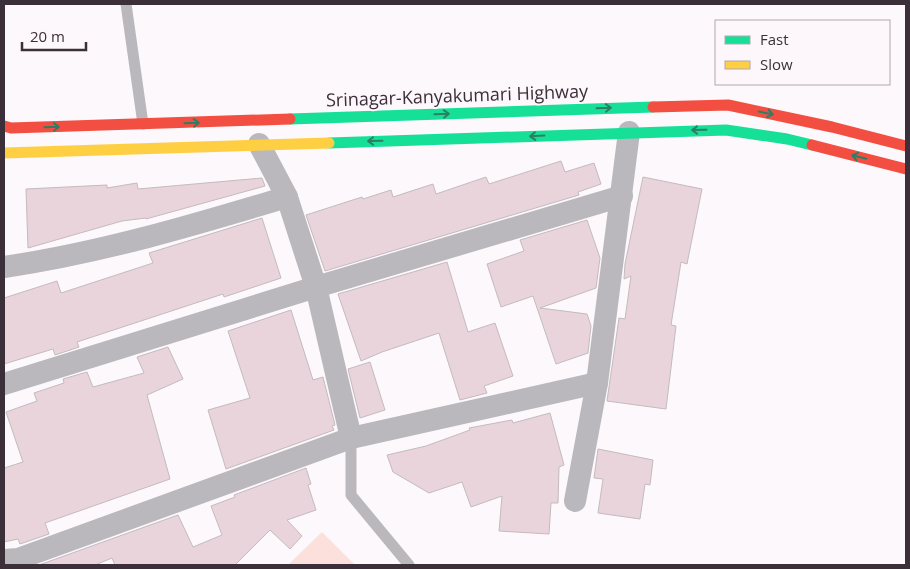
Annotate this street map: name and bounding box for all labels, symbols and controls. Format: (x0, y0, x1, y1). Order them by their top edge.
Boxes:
scale bar (22, 20, 86, 52)
legend (715, 20, 890, 85)
text: 20 m (30, 26, 65, 46)
text: Fast (760, 29, 789, 49)
text: Slow (760, 54, 793, 74)
street label: Srinagar-Kanyakumari Highway (326, 78, 589, 112)
one-way arrow (596, 104, 612, 113)
one-way arrow (434, 109, 450, 119)
one-way arrow (757, 109, 773, 118)
one-way arrow (184, 118, 200, 128)
one-way arrow (44, 122, 60, 132)
one-way arrow (692, 126, 708, 135)
one-way arrow (529, 132, 545, 141)
one-way arrow (367, 137, 383, 146)
one-way arrow (851, 152, 867, 161)

